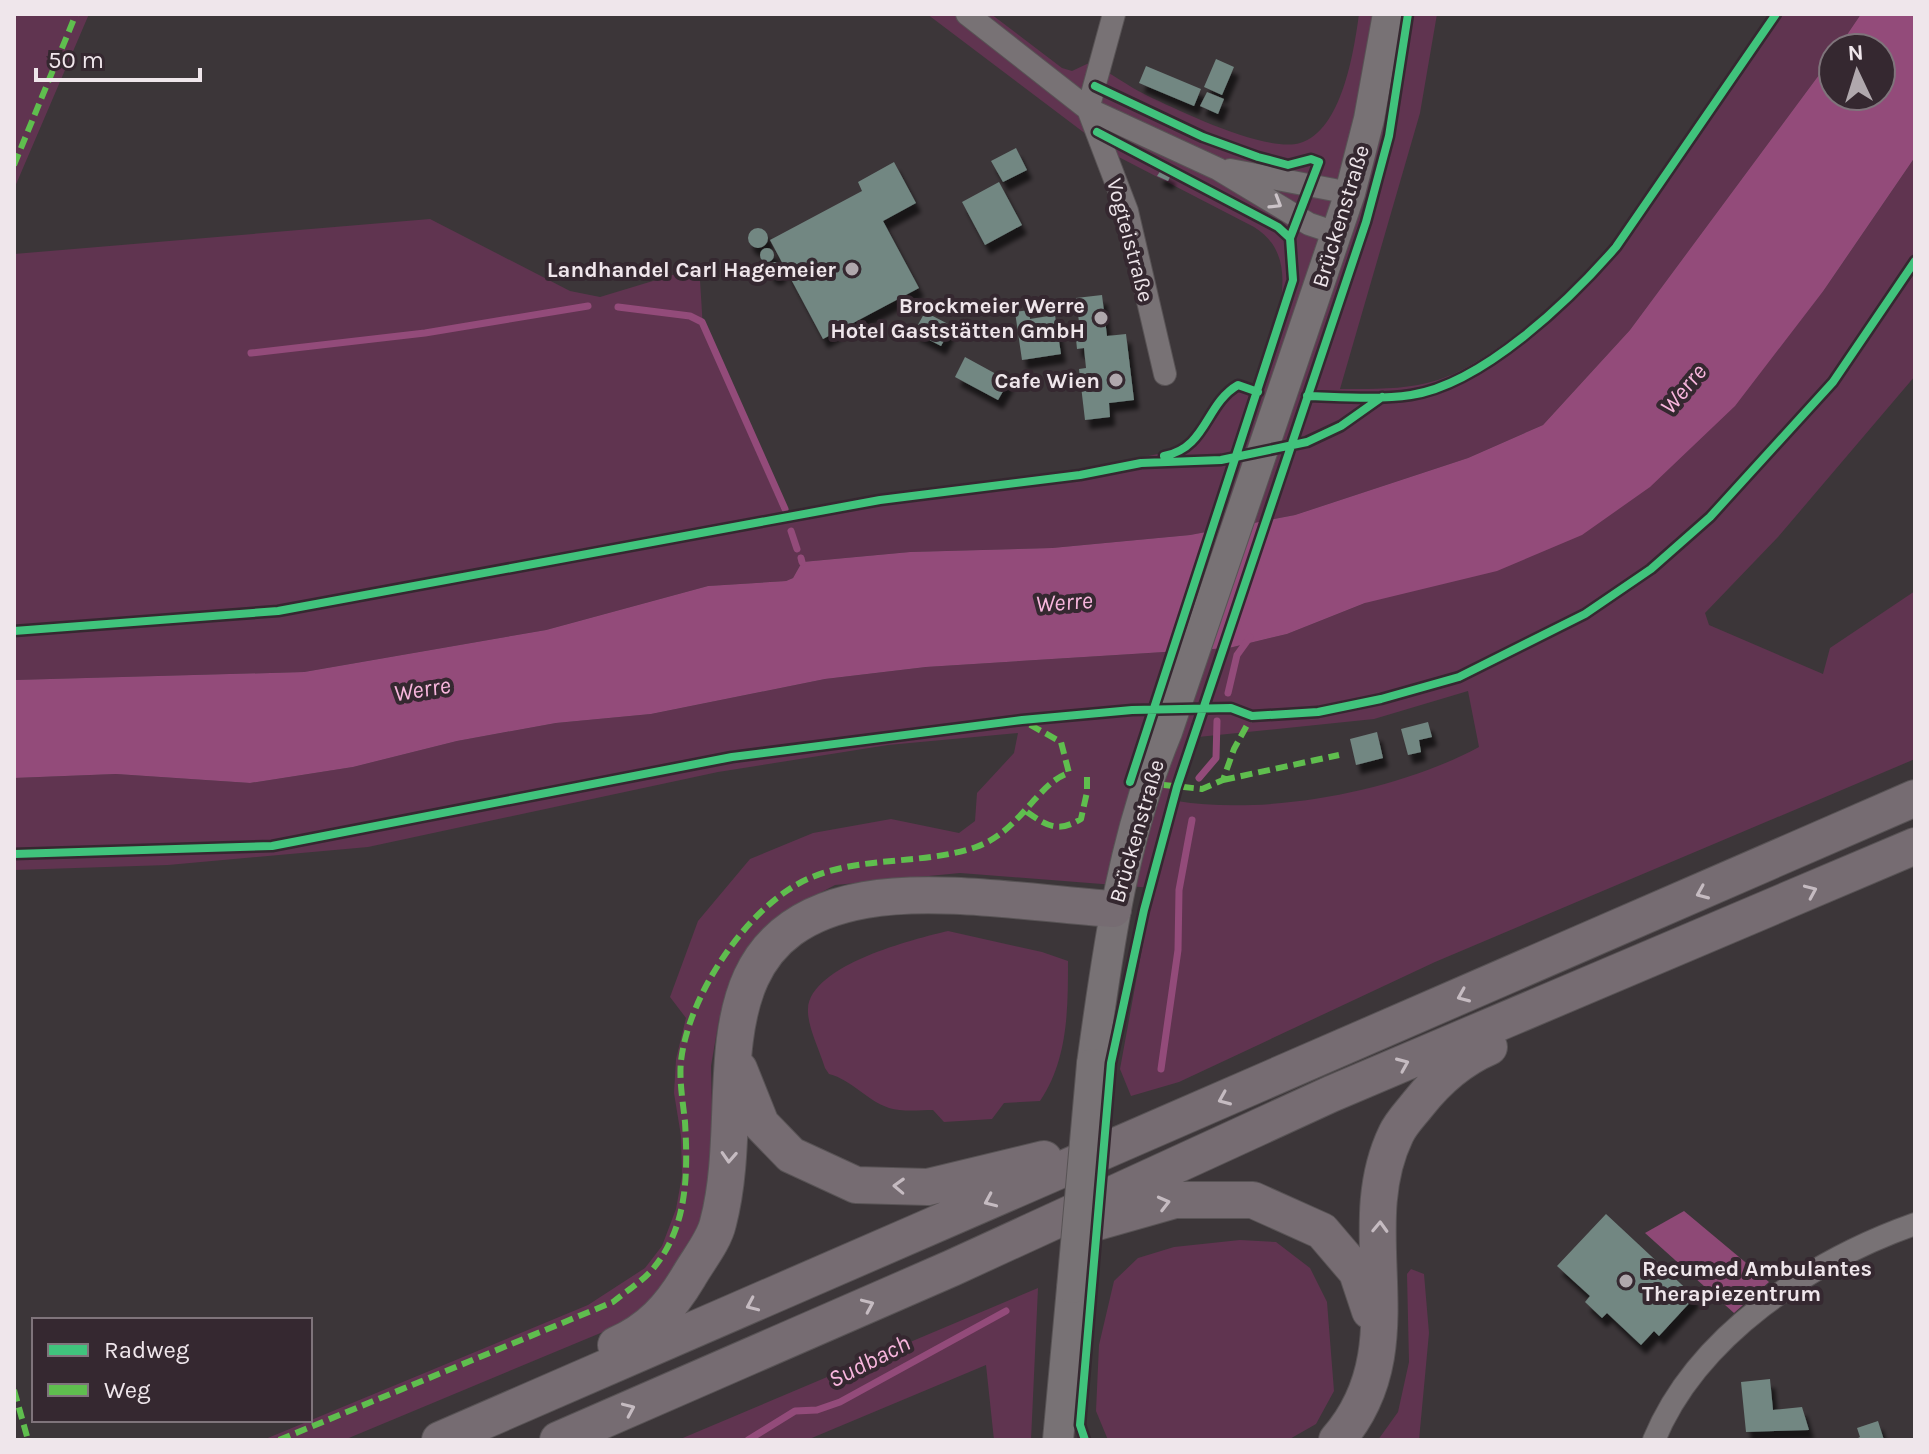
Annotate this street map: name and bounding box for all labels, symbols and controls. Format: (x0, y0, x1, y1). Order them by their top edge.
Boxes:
scale bar (36, 32, 200, 82)
north arrow (1817, 32, 1897, 112)
text: N (1847, 40, 1864, 67)
text: 50 m (48, 46, 104, 74)
street label: Brückenstraße (1307, 142, 1375, 291)
street label: Vogteistraße (1101, 176, 1159, 305)
one-way arrow (1267, 194, 1282, 209)
place label: Landhandel Carl Hagemeier (547, 257, 836, 283)
marker: Landhandel Carl Hagemeier (843, 260, 861, 278)
place label: Brockmeier Werre Hotel Gaststätten GmbH (830, 293, 1085, 344)
marker: Brockmeier Werre Hotel Gaststätten GmbH (1092, 309, 1110, 327)
water label: Werre (1654, 358, 1712, 420)
place label: Cafe Wien (994, 368, 1100, 394)
marker: Cafe Wien (1107, 371, 1125, 389)
water label: Werre (1034, 586, 1094, 618)
water label: Werre (392, 671, 452, 707)
street label: Brückenstraße (1104, 757, 1170, 906)
one-way arrow (1695, 883, 1710, 899)
one-way arrow (1802, 885, 1817, 901)
one-way arrow (1457, 986, 1471, 1002)
one-way arrow (1396, 1057, 1410, 1074)
one-way arrow (1218, 1089, 1232, 1105)
one-way arrow (721, 1151, 738, 1164)
one-way arrow (892, 1177, 905, 1194)
one-way arrow (984, 1191, 998, 1207)
one-way arrow (1156, 1195, 1170, 1212)
one-way arrow (1372, 1220, 1389, 1233)
place label: Recumed Ambulantes Therapiezentrum (1642, 1256, 1872, 1307)
marker: Recumed Ambulantes Therapiezentrum (1617, 1272, 1635, 1290)
one-way arrow (746, 1295, 760, 1311)
one-way arrow (860, 1299, 874, 1315)
legend (32, 1318, 312, 1422)
water label: Sudbach (823, 1329, 915, 1393)
text: Radweg (104, 1336, 190, 1364)
text: Weg (104, 1376, 151, 1404)
one-way arrow (621, 1402, 635, 1418)

